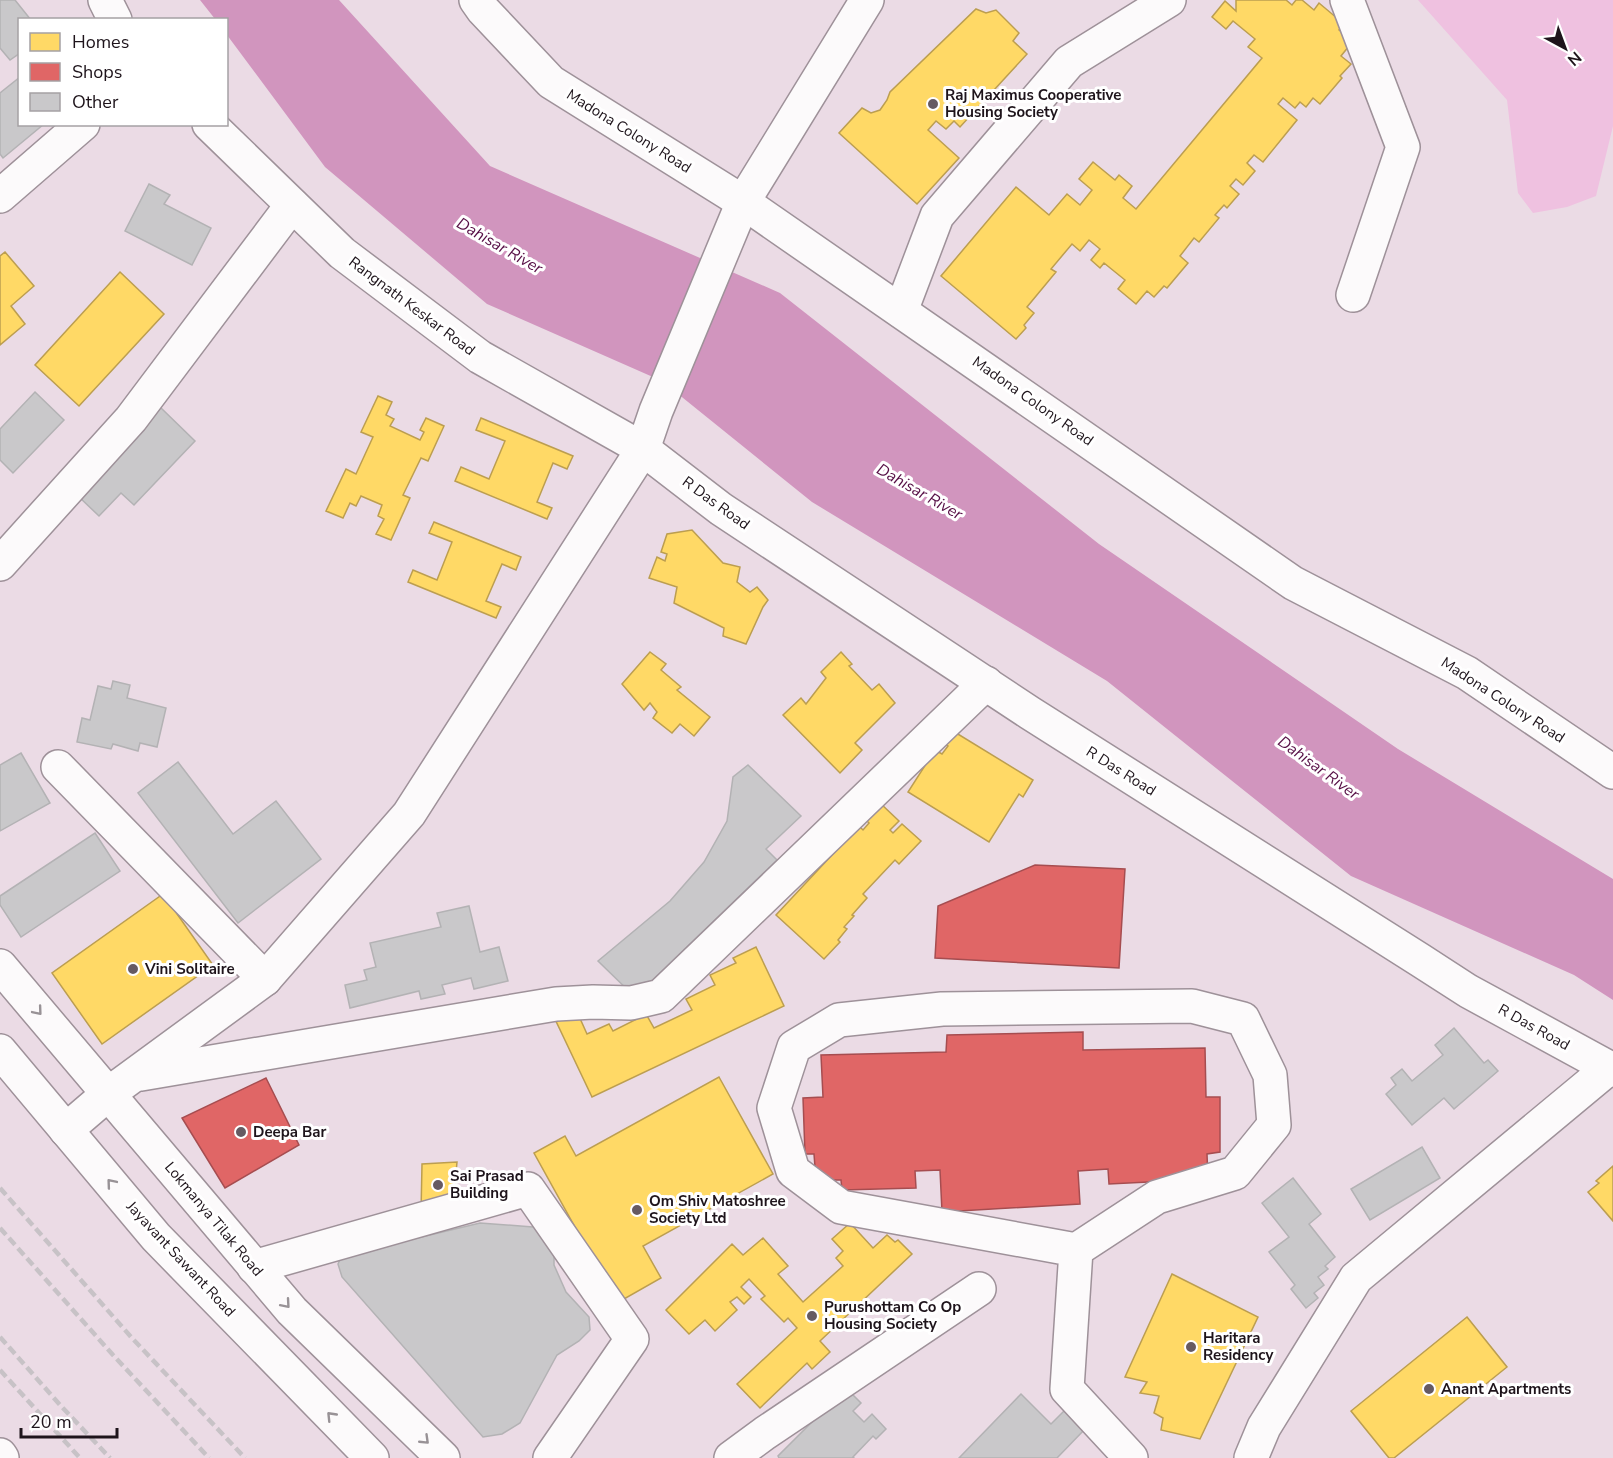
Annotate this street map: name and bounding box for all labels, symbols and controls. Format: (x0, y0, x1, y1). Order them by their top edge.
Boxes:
legend (18, 18, 228, 126)
north arrow (1535, 18, 1595, 78)
text: Homes (72, 30, 129, 54)
text: N (1562, 46, 1586, 71)
text: Shops (72, 60, 122, 84)
street label: Madona Colony Road (563, 84, 695, 178)
place label: Raj Maximus Cooperative Housing Society (945, 85, 1121, 122)
text: Other (72, 90, 119, 114)
marker: Raj Maximus Cooperative Housing Society (926, 97, 940, 111)
water label: Dahisar River (452, 212, 548, 280)
street label: Rangnath Keskar Road (345, 252, 479, 360)
street label: Madona Colony Road (968, 352, 1098, 450)
water label: Dahisar River (872, 458, 968, 526)
street label: R Das Road (678, 472, 754, 534)
street label: Madona Colony Road (1437, 652, 1569, 748)
water label: Dahisar River (1273, 731, 1365, 806)
street label: R Das Road (1082, 742, 1160, 800)
place label: Vini Solitaire (144, 959, 235, 979)
marker: Vini Solitaire (126, 962, 140, 976)
street label: R Das Road (1495, 999, 1573, 1055)
one-way arrow (31, 1004, 42, 1015)
place label: Deepa Bar (253, 1122, 326, 1142)
marker: Deepa Bar (234, 1125, 248, 1139)
street label: Lokmanya Tilak Road (160, 1158, 268, 1280)
place label: Sai Prasad Building (450, 1166, 524, 1203)
marker: Sai Prasad Building (431, 1178, 445, 1192)
one-way arrow (107, 1179, 118, 1190)
place label: Om Shiv Matoshree Society Ltd (649, 1191, 786, 1228)
street label: Jayavant Sawant Road (121, 1196, 240, 1321)
marker: Om Shiv Matoshree Society Ltd (630, 1203, 644, 1217)
one-way arrow (279, 1297, 290, 1308)
place label: Purushottam Co Op Housing Society (824, 1297, 961, 1334)
marker: Purushottam Co Op Housing Society (805, 1309, 819, 1323)
place label: Haritara Residency (1203, 1328, 1273, 1365)
marker: Haritara Residency (1184, 1340, 1198, 1354)
place label: Anant Apartments (1441, 1379, 1571, 1399)
marker: Anant Apartments (1422, 1382, 1436, 1396)
scale bar (21, 1401, 117, 1439)
text: 20 m (30, 1410, 72, 1434)
one-way arrow (327, 1413, 338, 1423)
one-way arrow (418, 1433, 429, 1444)

